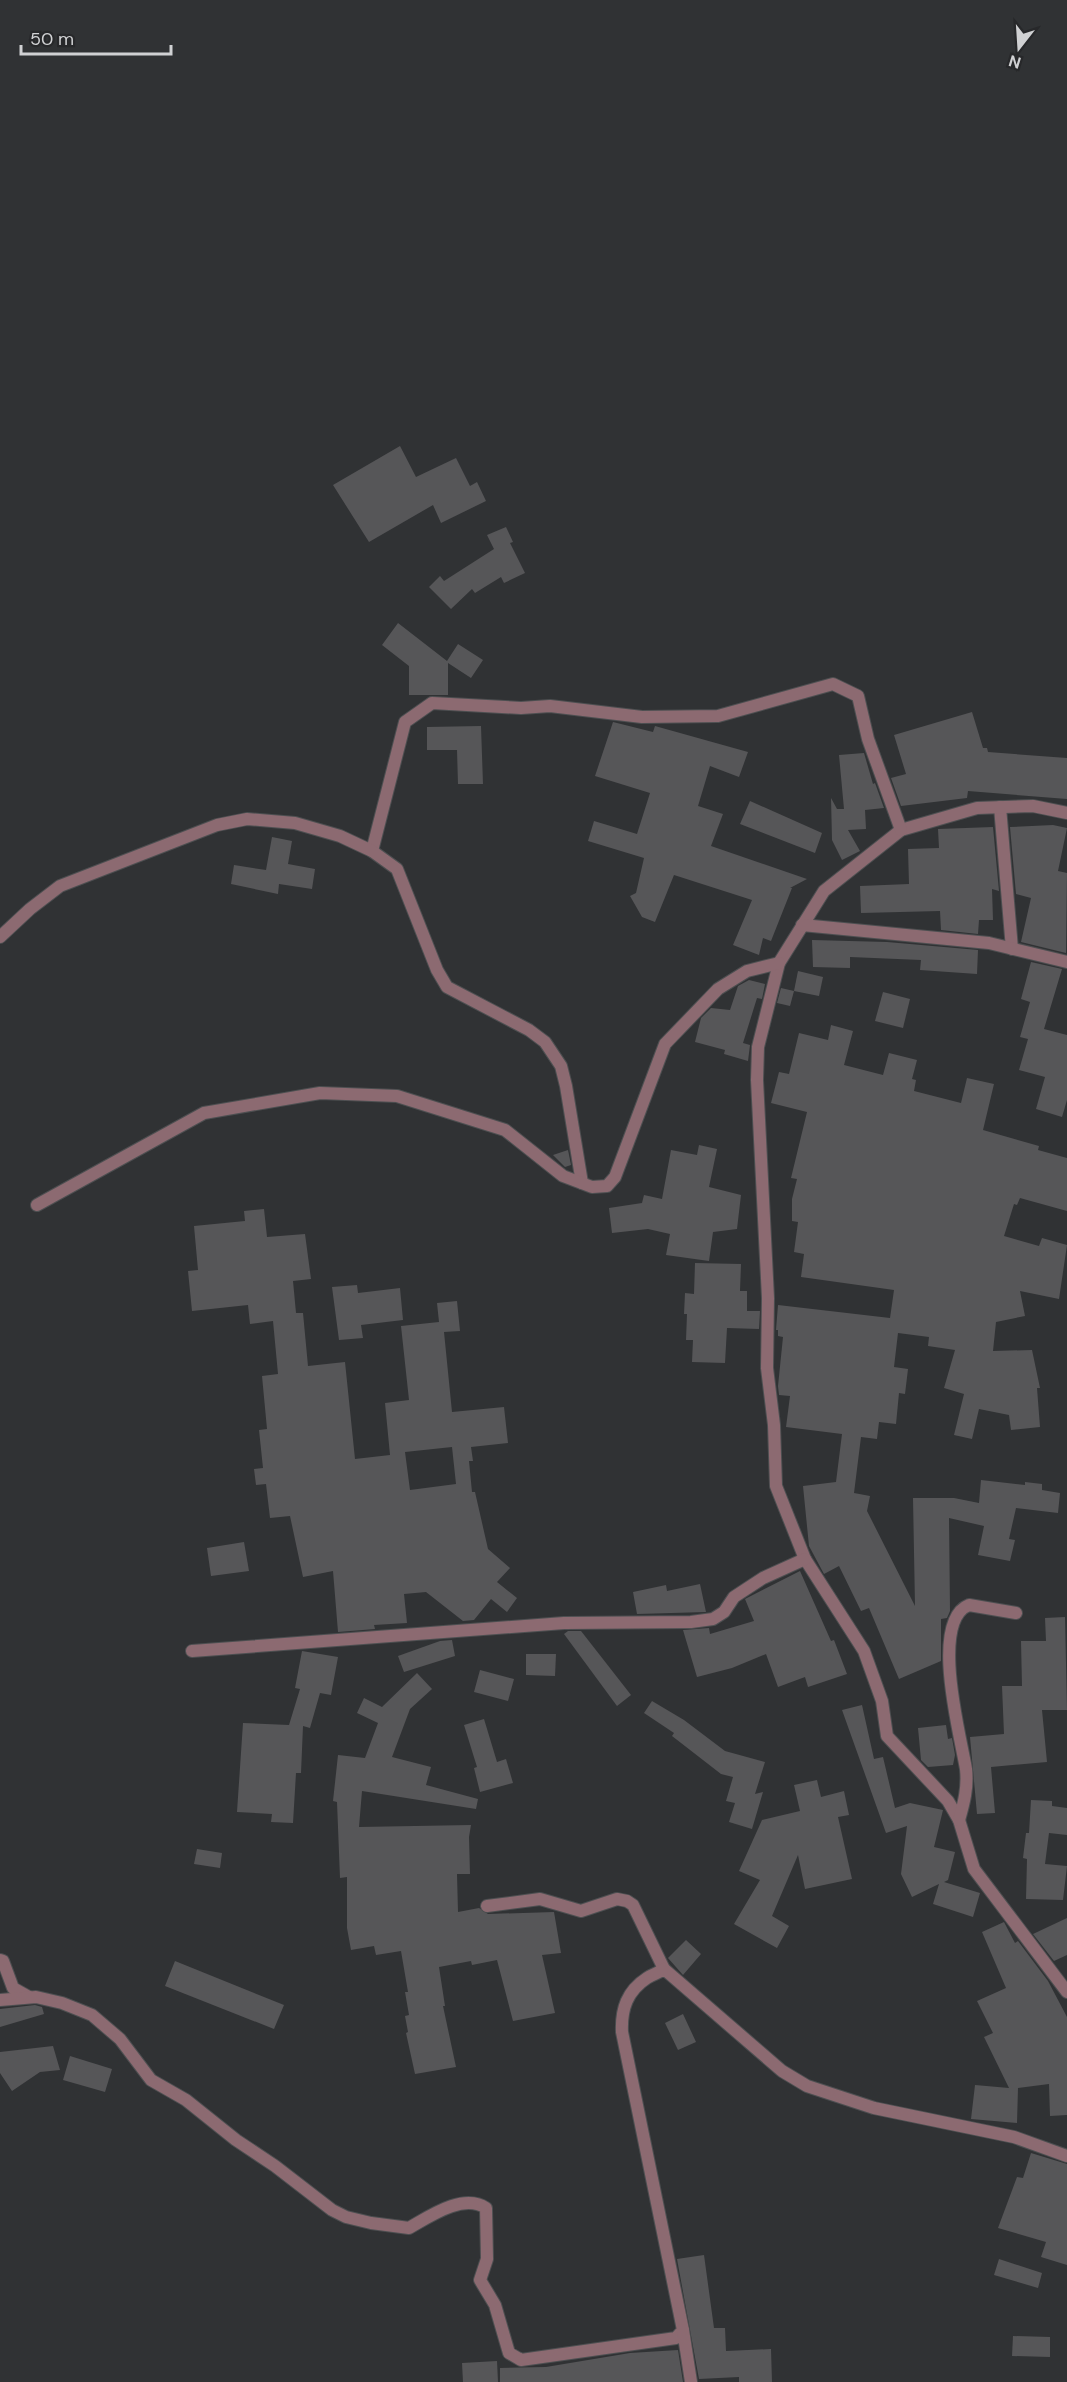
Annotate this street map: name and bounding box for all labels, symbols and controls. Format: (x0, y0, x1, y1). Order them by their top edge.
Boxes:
scale bar (21, 18, 171, 56)
north arrow (989, 18, 1049, 78)
text: 50 m (30, 27, 74, 51)
text: N (1006, 50, 1023, 74)

